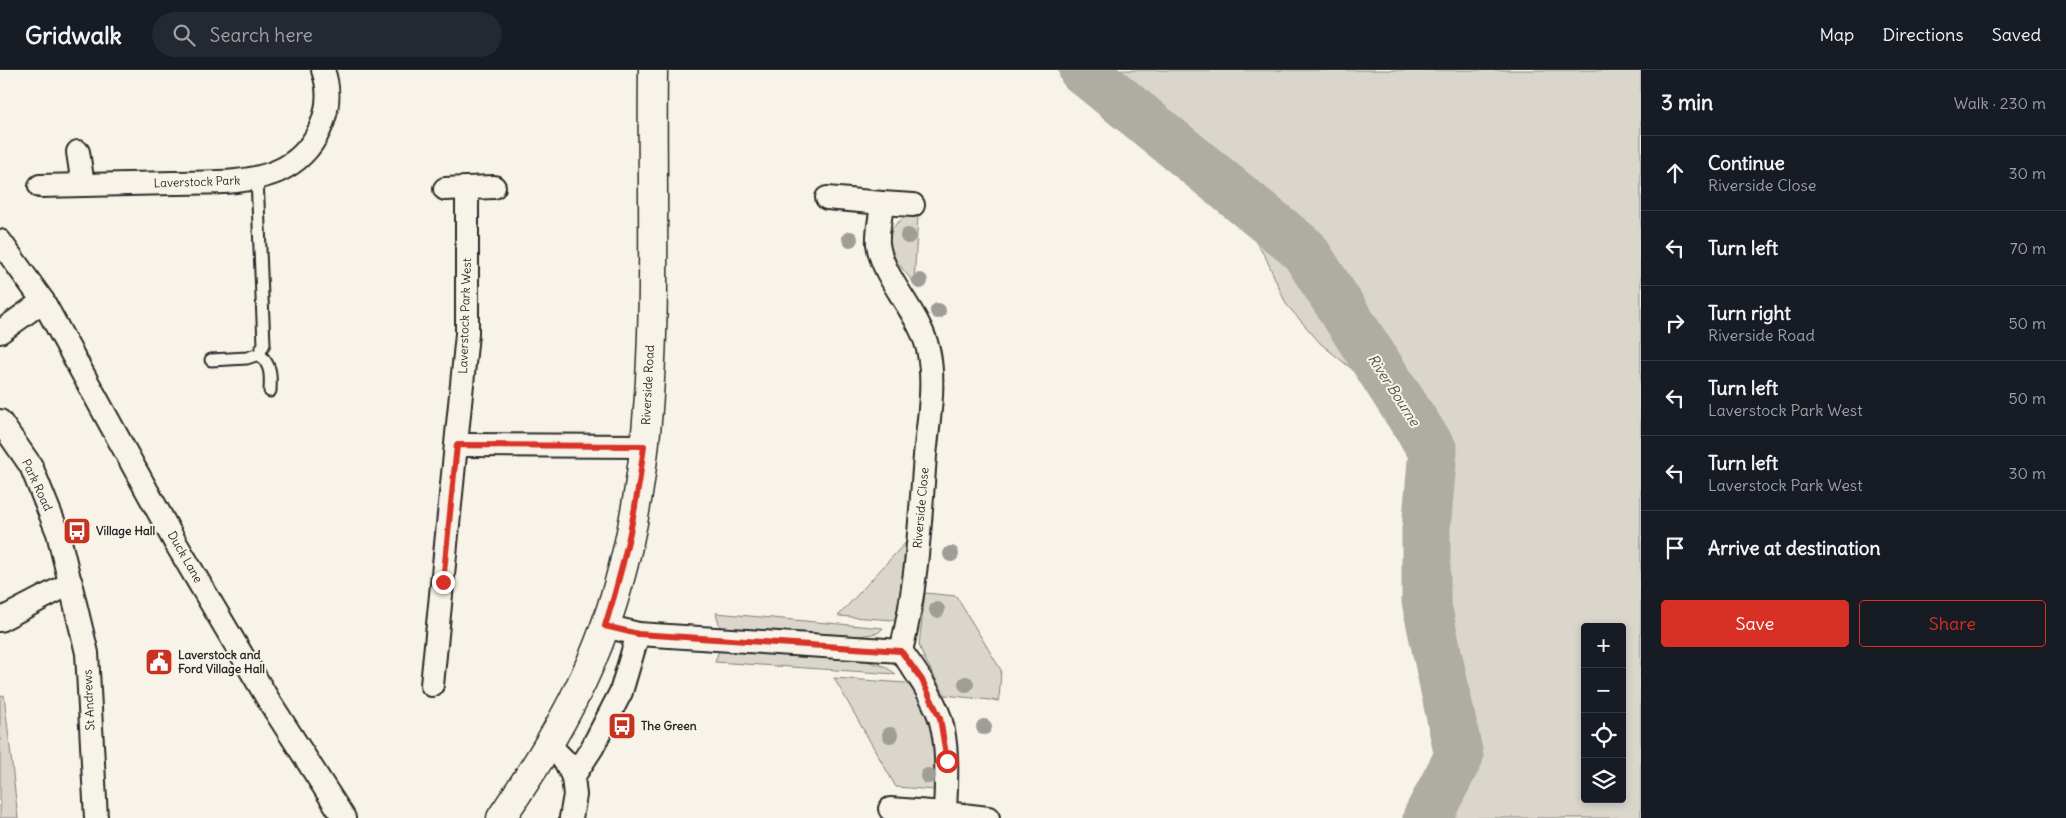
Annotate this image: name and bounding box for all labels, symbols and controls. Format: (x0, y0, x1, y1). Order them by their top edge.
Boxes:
search box (152, 12, 502, 57)
text: Gridwalk (25, 20, 122, 50)
icon: search (170, 21, 198, 49)
text: Search here (210, 23, 313, 47)
text: Map (1819, 23, 1854, 46)
text: Directions (1882, 23, 1964, 46)
text: Saved (1992, 23, 2041, 46)
text: 3 min (1661, 89, 1713, 116)
text: Walk · 230 m (1954, 93, 2046, 113)
text: Continue (1708, 151, 1785, 175)
icon: ahead (1661, 159, 1689, 187)
text: 30 m (2009, 163, 2046, 183)
street label: Laverstock Park (153, 172, 241, 191)
text: Riverside Close (1708, 175, 1816, 195)
icon: left (1661, 234, 1689, 262)
text: Turn left (1708, 236, 1778, 260)
text: 70 m (2010, 238, 2046, 258)
street label: Laverstock Park West (455, 258, 474, 374)
text: Turn right (1708, 301, 1791, 325)
icon: right (1661, 309, 1689, 337)
text: 50 m (2008, 313, 2046, 333)
text: Riverside Road (1708, 325, 1815, 345)
street label: Riverside Road (638, 345, 657, 425)
water label: River Bourne (1364, 351, 1425, 431)
text: Turn left (1708, 376, 1778, 400)
icon: left (1661, 384, 1689, 412)
text: 50 m (2008, 388, 2046, 408)
text: Laverstock Park West (1708, 400, 1863, 420)
text: Turn left (1708, 451, 1778, 475)
street label: Park Road (19, 456, 56, 513)
icon: left (1661, 459, 1689, 487)
text: 30 m (2009, 463, 2046, 483)
street label: Riverside Close (909, 467, 932, 549)
text: Laverstock Park West (1708, 475, 1863, 495)
bus stop icon: Village Hall (62, 516, 92, 546)
place label: Village Hall (96, 523, 156, 539)
street label: Duck Lane (165, 528, 206, 585)
icon: arrive (1661, 534, 1689, 562)
text: Arrive at destination (1708, 536, 1881, 560)
route end (432, 571, 455, 594)
button: Save (1661, 600, 1849, 647)
button: Share (1859, 600, 2046, 647)
map controls (1581, 623, 1626, 803)
button: + (1581, 623, 1626, 668)
public building icon: Laverstock and Ford Village Hall (144, 647, 174, 677)
place label: Laverstock and Ford Village Hall (178, 647, 265, 677)
button: − (1581, 668, 1626, 713)
street label: St Andrews (79, 669, 98, 731)
bus stop icon: The Green (607, 711, 637, 741)
button: locate (1581, 713, 1626, 758)
place label: The Green (641, 718, 697, 733)
route start (936, 750, 959, 773)
button: layers (1581, 758, 1626, 803)

